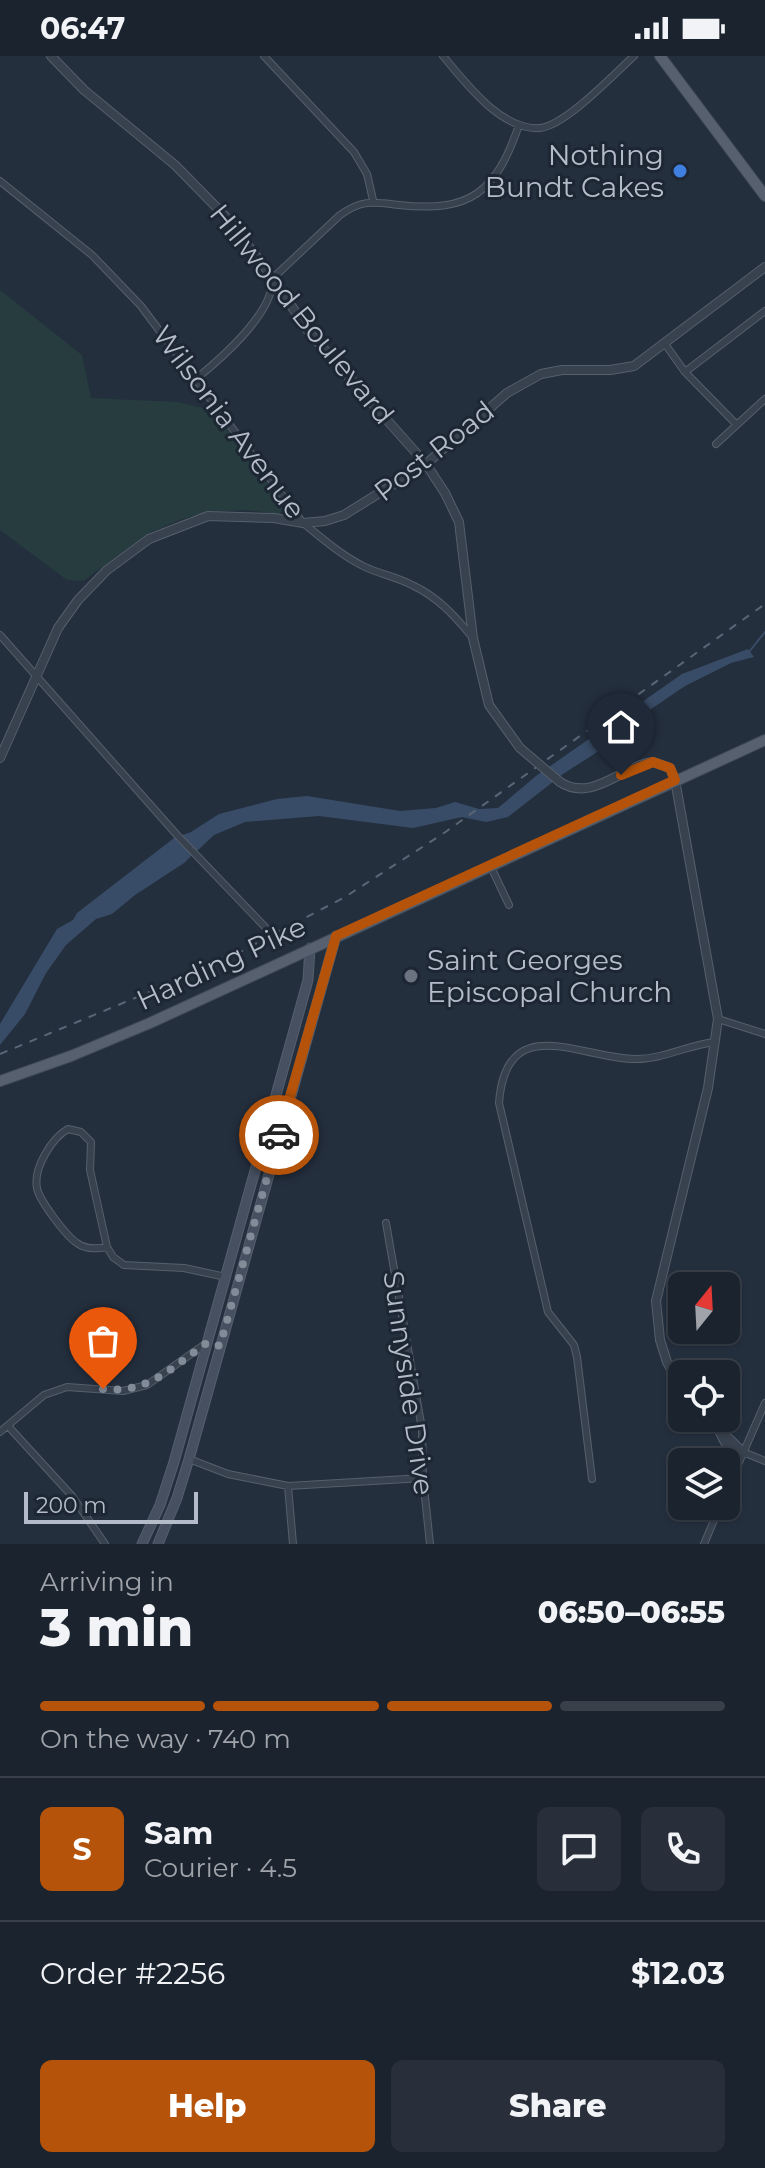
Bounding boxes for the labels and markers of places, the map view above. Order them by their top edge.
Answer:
place label: Nothing Bundt Cakes [485,138,664,204]
marker: Nothing Bundt Cakes [671,162,689,180]
pin [587,693,655,775]
place label: Saint Georges Episcopal Church [427,943,672,1009]
marker: Saint Georges Episcopal Church [402,967,420,985]
pin [69,1307,137,1389]

